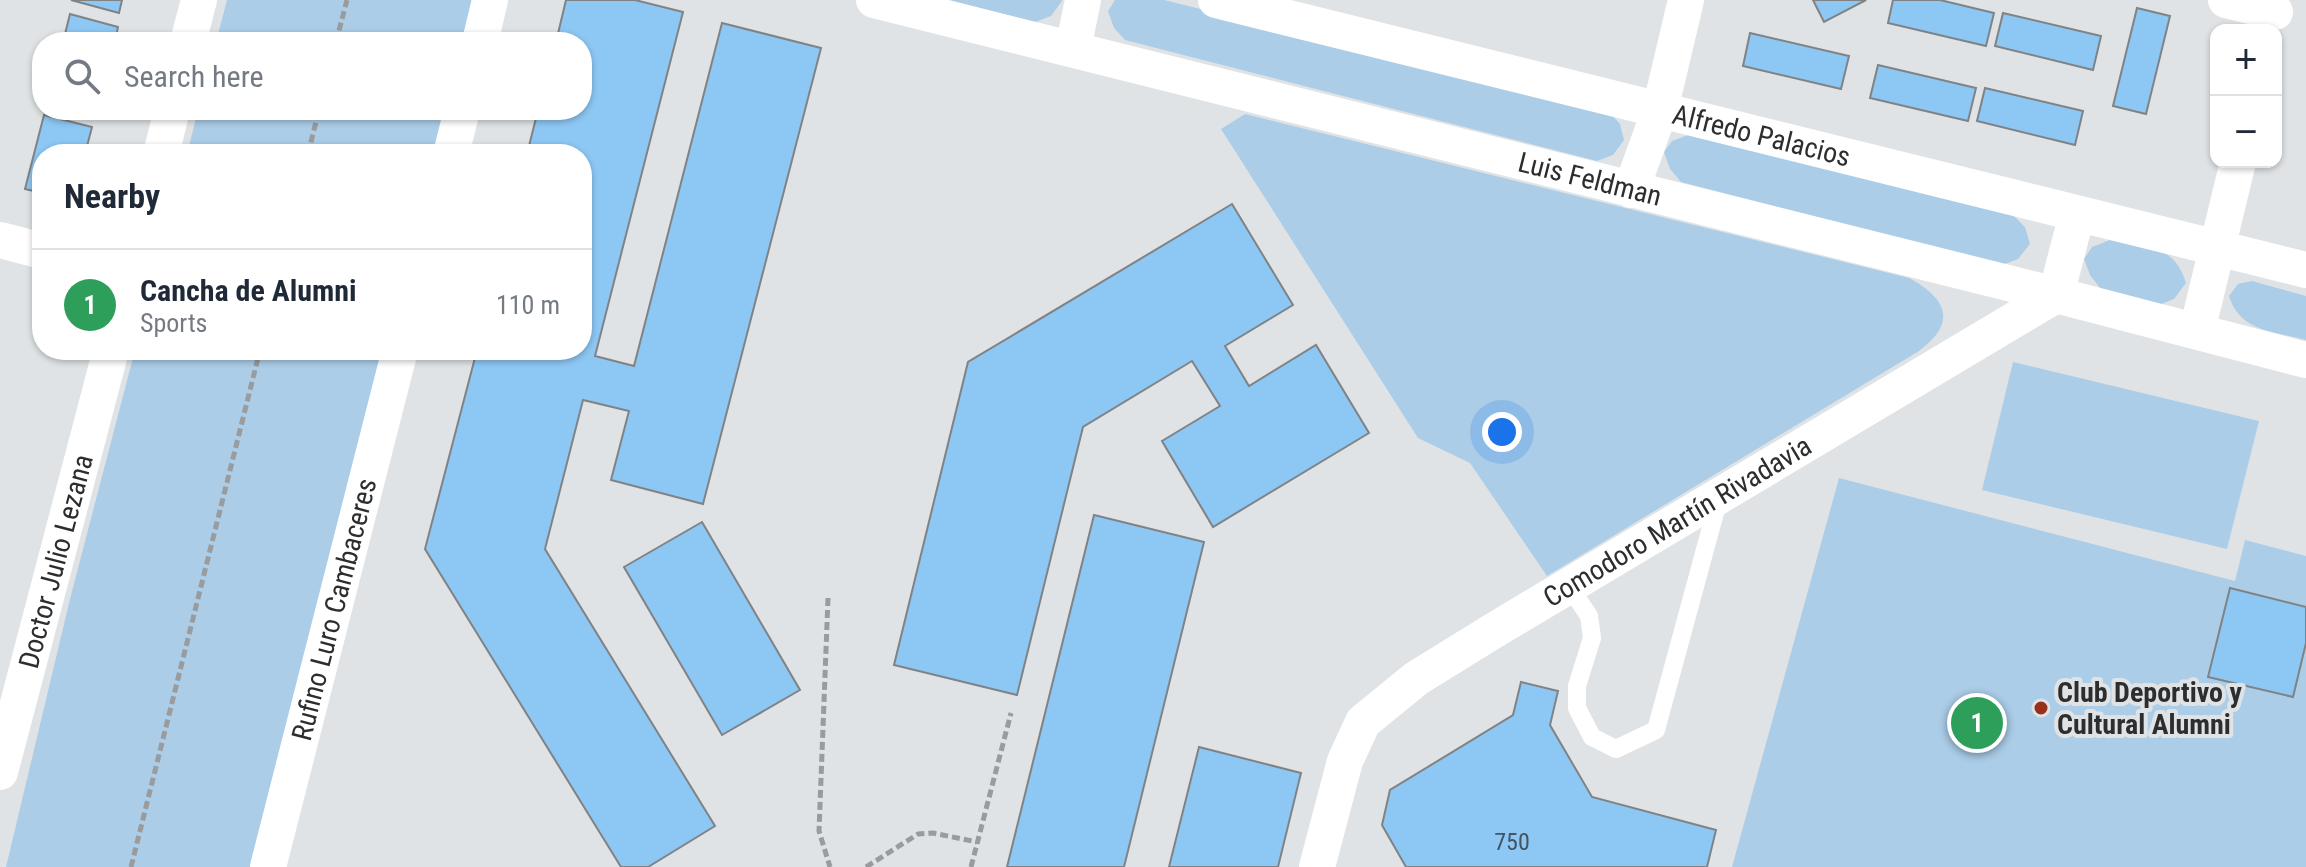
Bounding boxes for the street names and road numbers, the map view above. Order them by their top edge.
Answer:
street label: Alfredo Palacios [1669,97,1854,173]
street label: Luis Feldman [1515,145,1665,212]
street label: Comodoro Martín Rivadavia [1537,429,1817,614]
street label: Doctor Julio Lezana [12,451,99,672]
street label: Rufino Luro Cambaceres [285,475,383,744]

